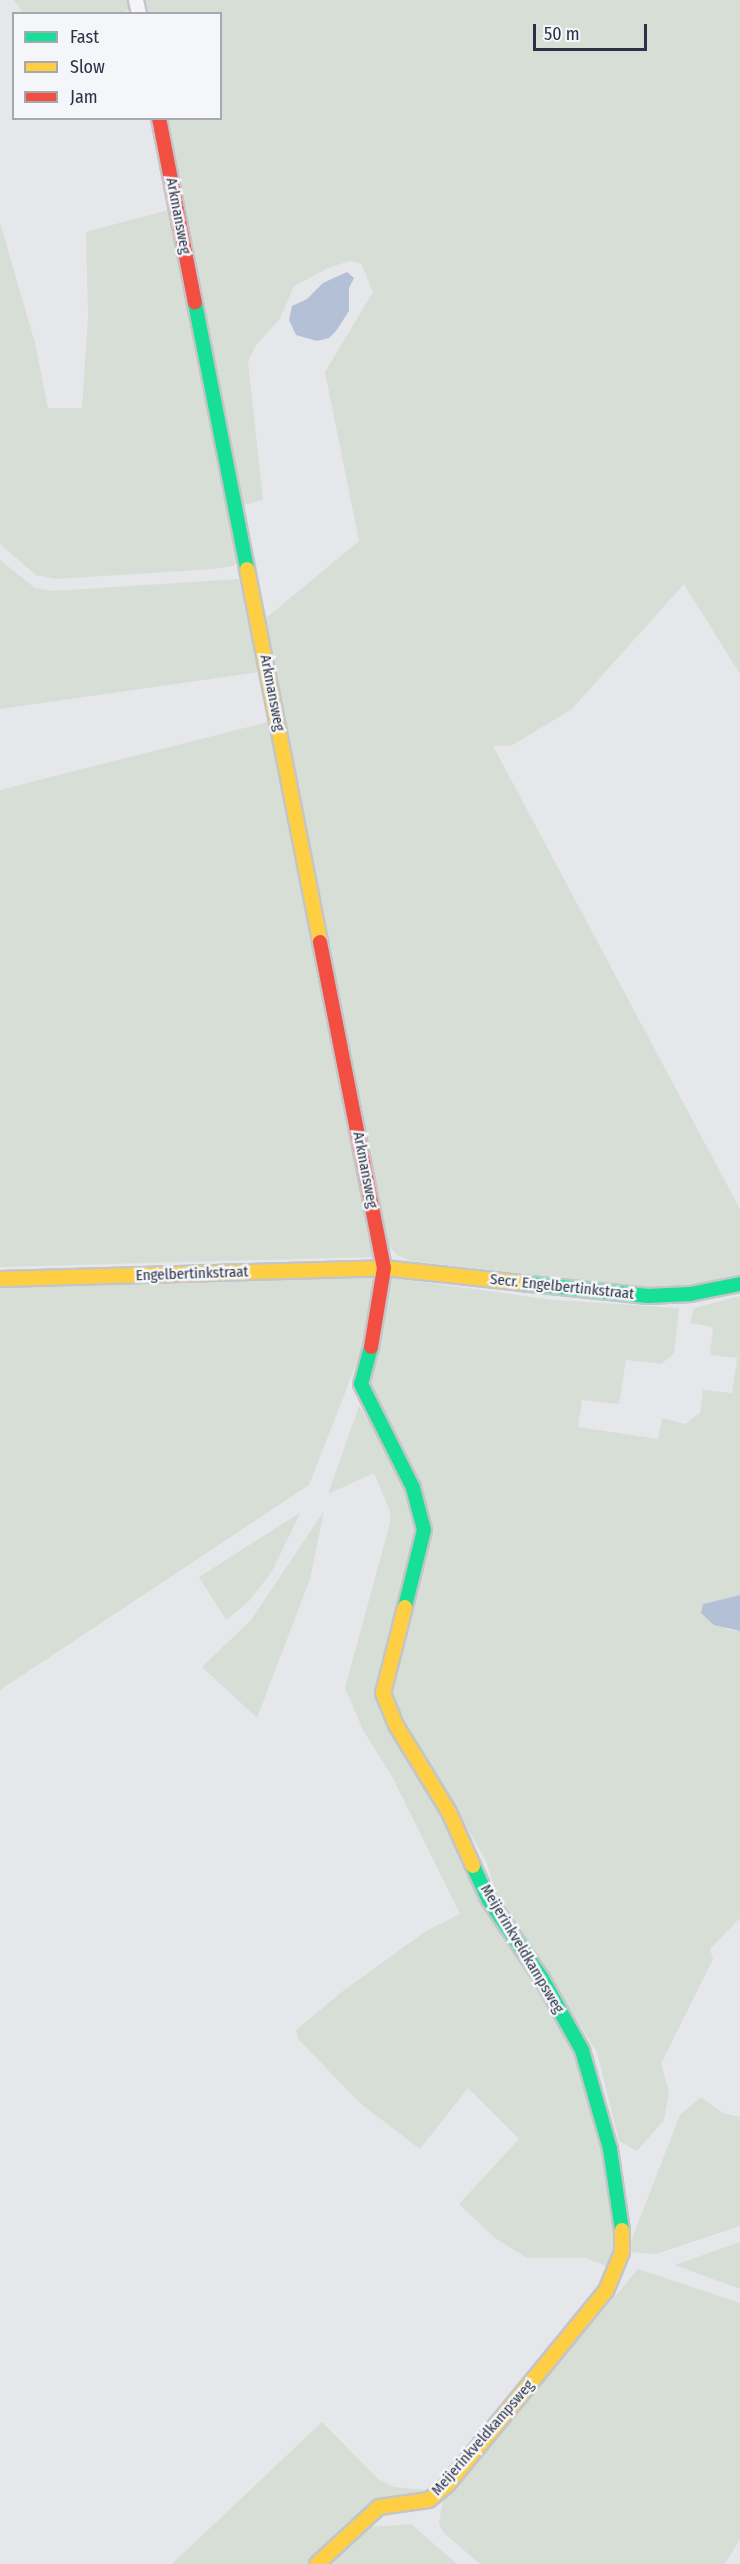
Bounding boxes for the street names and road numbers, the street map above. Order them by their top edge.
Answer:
street label: Arkmansweg [162,176,194,256]
street label: Arkmansweg [256,653,288,733]
street label: Arkmansweg [349,1130,381,1210]
street label: Engelbertinkstraat [135,1263,249,1285]
street label: Secr. Engelbertinkstraat [489,1270,635,1304]
street label: Meijerinkveldkampsweg [476,1881,568,2017]
street label: Meijerinkveldkampsweg [428,2377,538,2499]

